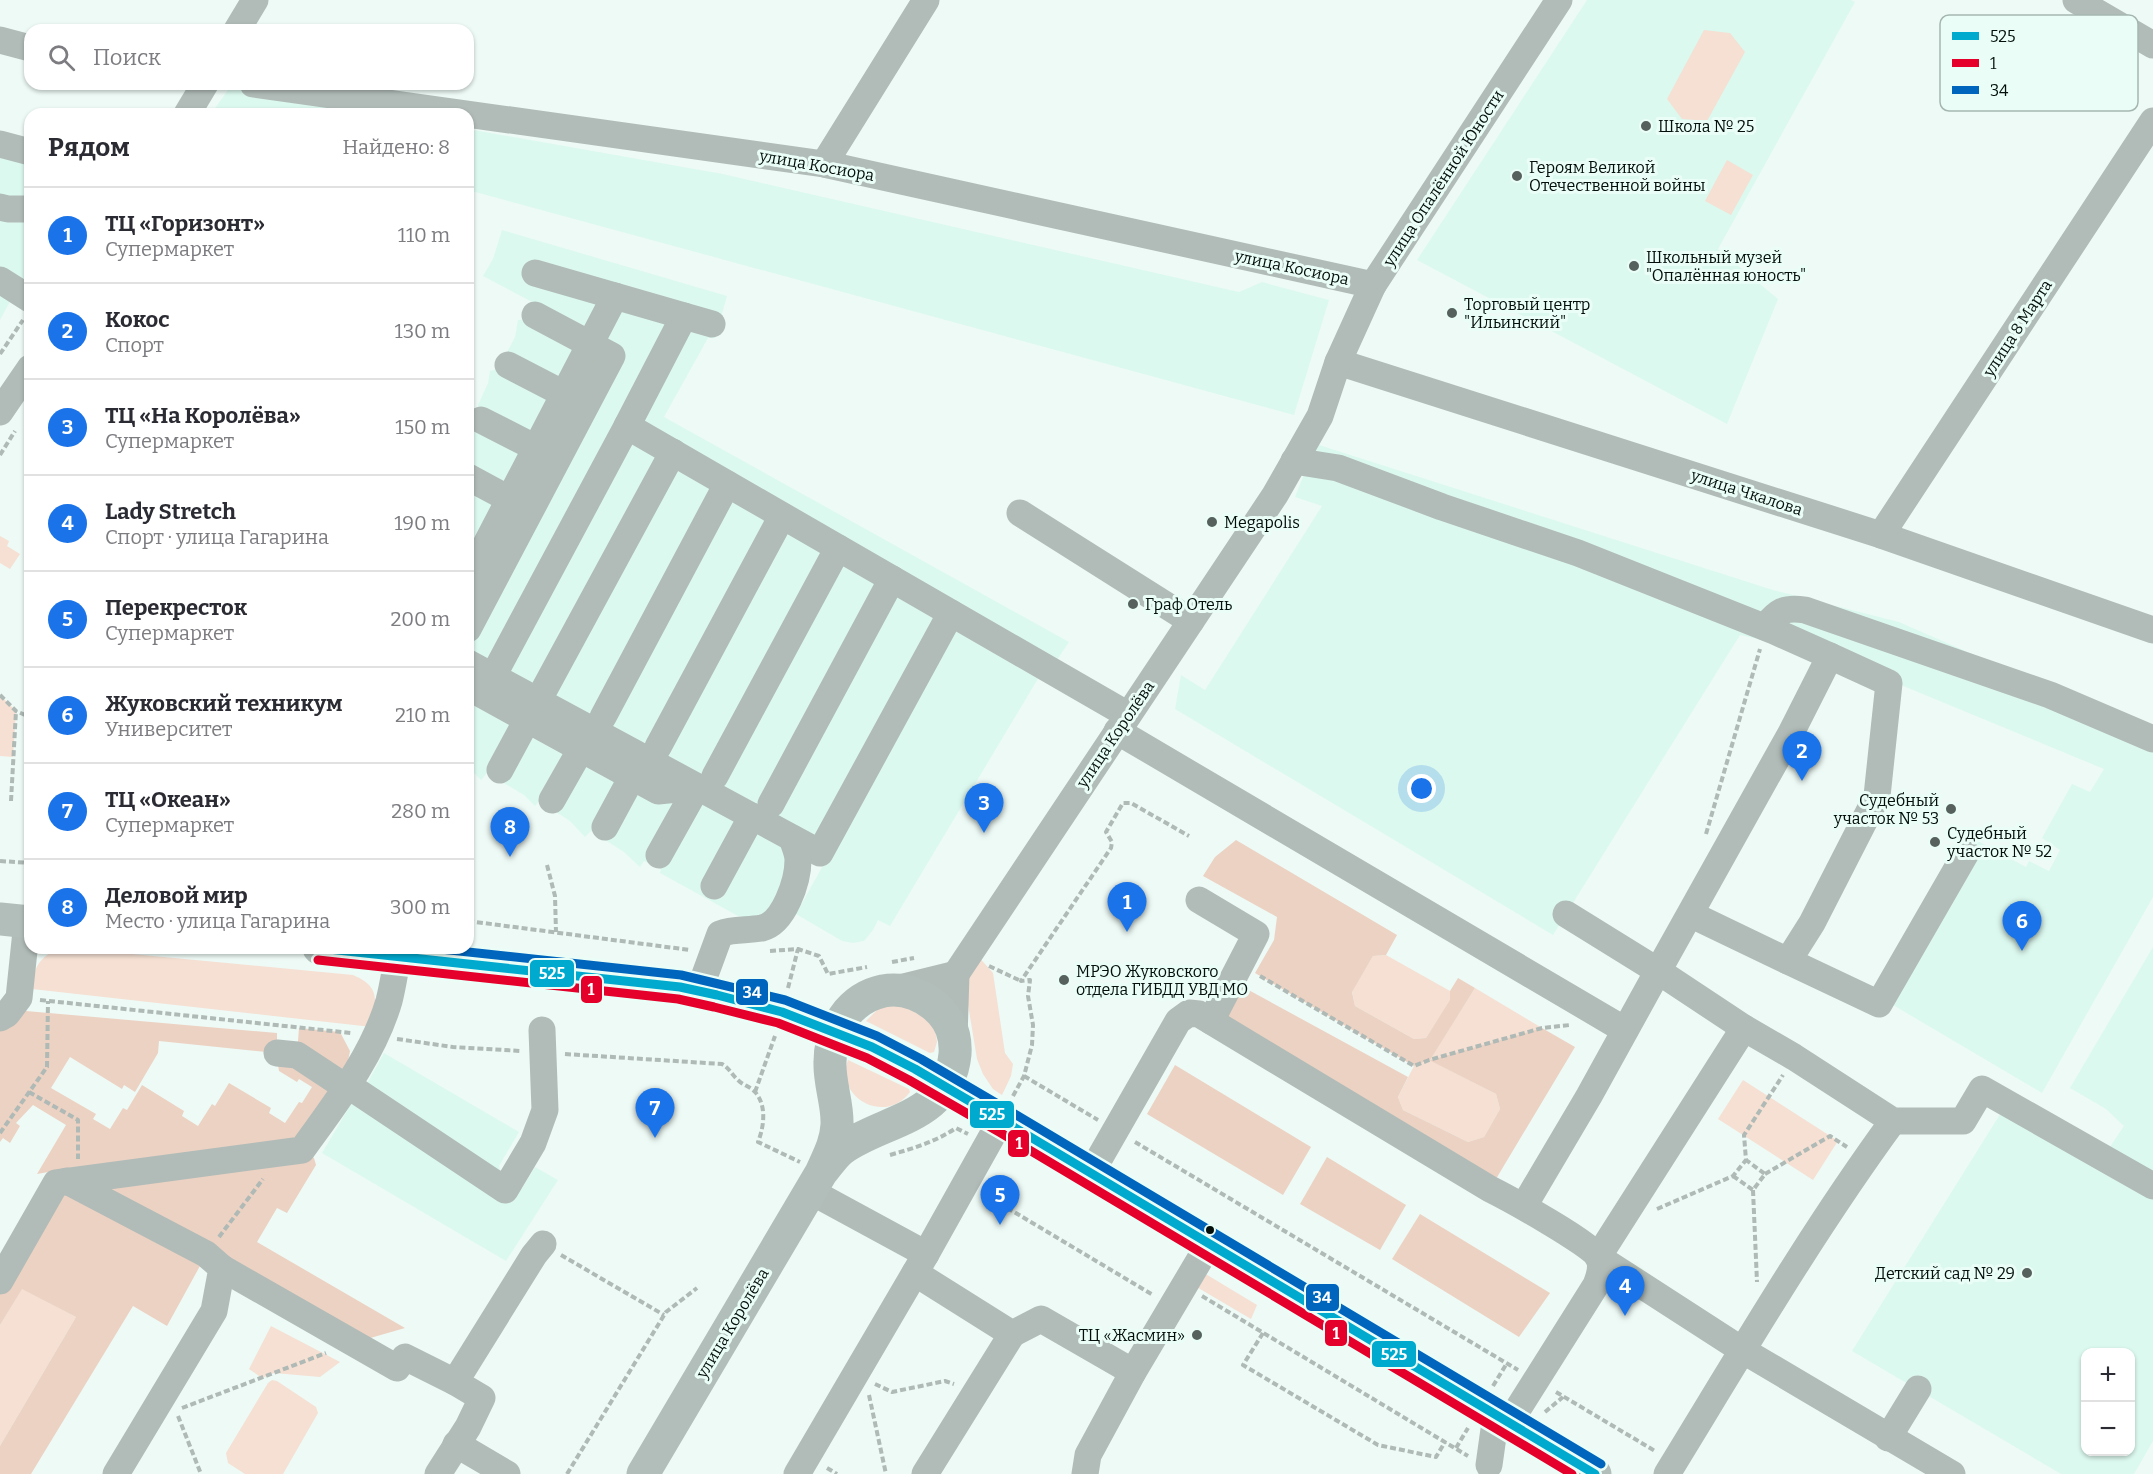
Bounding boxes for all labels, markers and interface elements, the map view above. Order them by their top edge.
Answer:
legend [1940,15,2138,111]
search box [24,24,474,90]
text: 525 [1990,27,2016,46]
icon: search [45,41,78,74]
text: Поиск [93,44,161,71]
text: 1 [1990,54,1997,73]
text: 34 [1990,81,2009,100]
street label: улица Опалённой Юности [1379,87,1508,271]
place label: Школа № 25 [1658,117,1754,136]
marker: Школа № 25 [1639,119,1653,133]
text: Рядом [48,132,130,163]
text: Найдено: 8 [343,135,450,159]
street label: улица Косиора [757,146,876,185]
place label: Героям Великой Отечественной войны [1529,158,1706,195]
marker: Героям Великой Отечественной войны [1510,169,1524,183]
text: ТЦ «Горизонт» [105,210,265,237]
text: 1 [63,223,72,247]
text: 110 m [398,223,450,247]
text: Супермаркет [105,237,234,261]
street label: улица Косиора [1232,246,1351,289]
place label: Школьный музей "Опалённая юность" [1646,248,1806,285]
marker: Школьный музей "Опалённая юность" [1627,259,1641,273]
street label: улица 8 Марта [1979,276,2056,381]
place label: Торговый центр "Ильинский" [1464,295,1590,332]
text: Кокос [105,306,170,333]
marker: Торговый центр "Ильинский" [1445,306,1459,320]
text: 2 [62,319,73,343]
text: 130 m [395,319,450,343]
text: Спорт [105,333,164,357]
text: ТЦ «На Королёва» [105,402,301,429]
text: 3 [62,415,73,439]
text: 150 m [395,415,450,439]
text: Супермаркет [105,429,234,453]
street label: улица Чкалова [1688,465,1805,519]
text: Lady Stretch [105,498,236,525]
text: 4 [61,511,74,535]
text: 190 m [394,511,450,535]
place label: Megapolis [1224,513,1300,532]
marker: Megapolis [1205,515,1219,529]
text: Спорт · улица Гагарина [105,525,329,549]
text: Перекресток [105,594,247,621]
place label: Граф Отель [1145,595,1232,614]
marker: Граф Отель [1126,597,1140,611]
text: 5 [62,607,73,631]
text: 200 m [390,607,450,631]
text: Супермаркет [105,621,234,645]
street label: улица Королёва [1072,677,1158,792]
text: Жуковский техникум [105,690,343,717]
text: 6 [62,703,73,727]
text: 210 m [395,703,450,727]
text: Университет [105,717,232,741]
pin: 2 [1782,732,1822,781]
your location [1407,774,1436,803]
pin: 3 [964,784,1004,833]
text: ТЦ «Океан» [105,786,231,813]
place label: Судебный участок № 53 [1833,791,1939,828]
text: 7 [62,799,73,823]
text: 280 m [391,799,450,823]
marker: Судебный участок № 53 [1944,802,1958,816]
pin: 8 [490,808,530,857]
text: Супермаркет [105,813,234,837]
place label: Судебный участок № 52 [1946,824,2052,861]
marker: Судебный участок № 52 [1928,835,1942,849]
text: Деловой мир [105,882,248,909]
pin: 1 [1108,882,1146,932]
text: 8 [61,895,74,919]
text: 300 m [390,895,450,919]
pin: 6 [2002,902,2042,951]
text: Место · улица Гагарина [105,909,330,933]
line badge: 525 [529,959,575,988]
place label: МРЭО Жуковского отдела ГИБДД УВД МО [1076,962,1248,999]
text: 525 [539,964,565,983]
marker: МРЭО Жуковского отдела ГИБДД УВД МО [1057,973,1071,987]
line badge: 1 [580,975,603,1004]
line badge: 34 [735,978,769,1006]
text: 1 [588,980,595,999]
text: 34 [743,983,762,1002]
pin: 7 [636,1088,674,1138]
line badge: 525 [969,1100,1015,1129]
text: 525 [979,1105,1005,1124]
line badge: 1 [1007,1129,1030,1158]
text: 1 [1016,1134,1023,1153]
pin: 5 [980,1176,1020,1225]
unlabelled marker [1204,1224,1216,1236]
place label: Детский сад № 29 [1875,1264,2015,1283]
street label: улица Королёва [692,1265,773,1383]
pin: 4 [1606,1266,1644,1316]
marker: Детский сад № 29 [2020,1266,2034,1280]
line badge: 34 [1305,1283,1340,1312]
text: 34 [1313,1288,1332,1307]
line badge: 1 [1324,1319,1348,1347]
text: 1 [1333,1324,1340,1343]
place label: ТЦ «Жасмин» [1079,1326,1185,1345]
marker: ТЦ «Жасмин» [1190,1328,1204,1342]
line badge: 525 [1371,1340,1417,1368]
text: 525 [1381,1345,1407,1364]
map controls [2081,1348,2135,1456]
button: + [2081,1348,2135,1402]
button: − [2081,1402,2135,1456]

